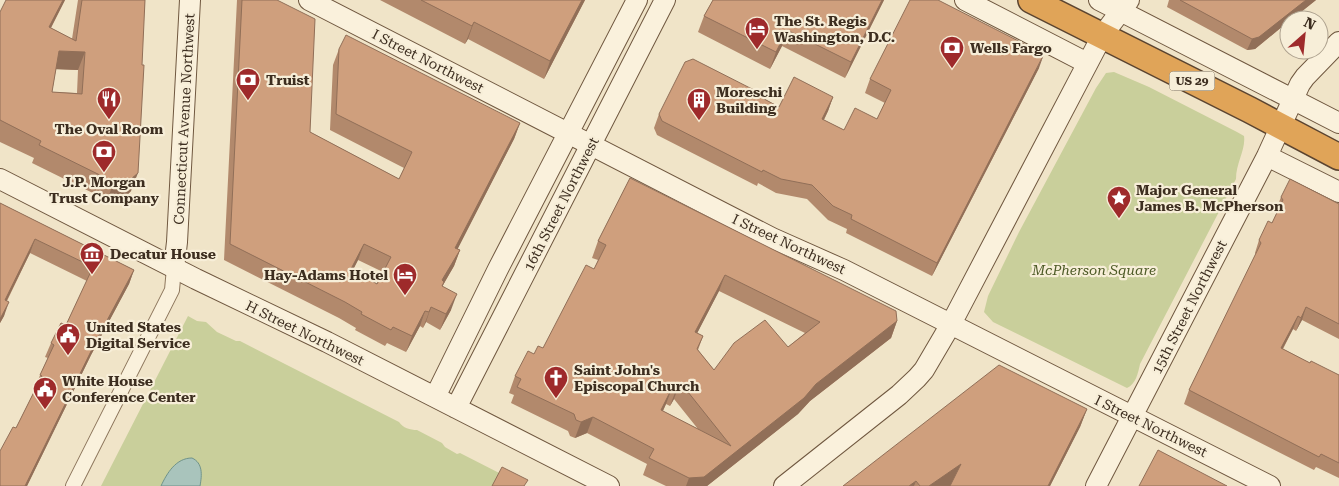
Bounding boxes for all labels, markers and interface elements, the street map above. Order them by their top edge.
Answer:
north arrow [1279,10,1329,60]
street label: Connecticut Avenue Northwest [170,13,198,225]
place label: The St. Regis Washington, D.C. [774,13,895,45]
text: N [1301,14,1319,33]
hotel icon: The St. Regis Washington, D.C. [744,16,770,50]
street label: I Street Northwest [370,26,486,96]
bank icon: Wells Fargo [939,35,965,69]
place label: Wells Fargo [970,40,1052,56]
bank icon: Truist [235,67,261,101]
place label: Truist [266,72,310,88]
road number: US 29 [1170,72,1214,90]
place label: Moreschi Building [716,84,783,116]
restaurant icon: The Oval Room [96,86,122,120]
building icon: Moreschi Building [686,87,712,121]
place label: The Oval Room [55,121,164,137]
street label: 16th Street Northwest [520,135,602,273]
bank icon: J.P. Morgan Trust Company [91,139,117,173]
place label: J.P. Morgan Trust Company [49,174,160,206]
place label: Major General James B. McPherson [1136,182,1284,214]
place icon: Major General James B. McPherson [1106,185,1132,219]
street label: I Street Northwest [730,211,848,277]
street label: 15th Street Northwest [1148,238,1230,376]
museum icon: Decatur House [79,241,105,275]
place label: Decatur House [110,246,216,262]
hotel icon: Hay-Adams Hotel [392,262,418,296]
park label: McPherson Square [1031,262,1156,278]
place label: Hay-Adams Hotel [264,267,388,283]
street label: H Street Northwest [243,297,367,369]
place label: United States Digital Service [86,319,190,351]
public building icon: United States Digital Service [55,322,81,356]
place label: Saint John's Episcopal Church [574,362,700,394]
church icon: Saint John's Episcopal Church [543,365,569,399]
place label: White House Conference Center [62,373,196,405]
public building icon: White House Conference Center [32,376,58,410]
street label: I Street Northwest [1092,392,1210,460]

